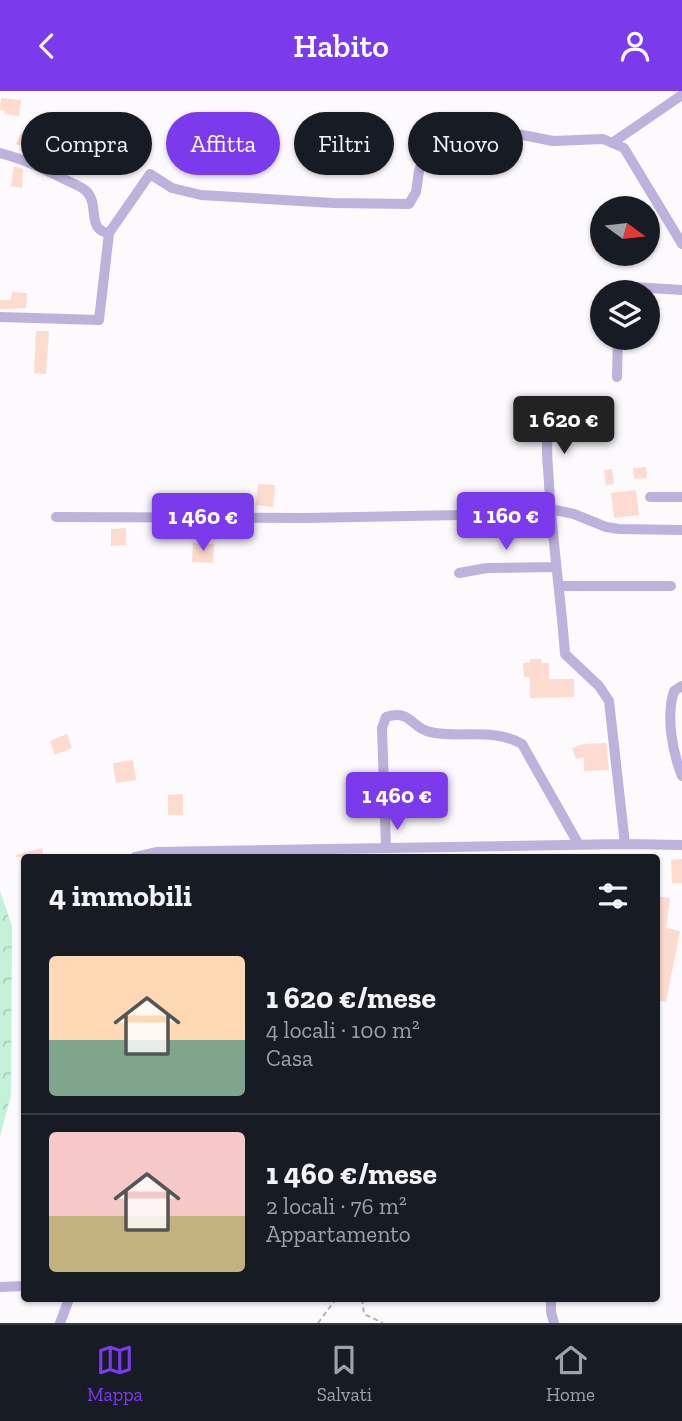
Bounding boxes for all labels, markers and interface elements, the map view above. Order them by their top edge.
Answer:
icon: back [28,27,66,65]
text: Habito [293,27,389,65]
icon: person [616,27,654,65]
chip: Compra [21,112,152,175]
chip: Affitta [166,112,280,175]
chip: Filtri [294,112,394,175]
chip: Nuovo [408,112,523,175]
north arrow [590,196,660,266]
map controls [590,196,660,350]
button: layers [590,280,660,350]
pin: 1 620 € [499,397,629,456]
text: 1 620 € [529,405,599,433]
pin: 1 460 € [138,493,268,553]
pin: 1 160 € [441,493,571,552]
text: 1 160 € [473,501,539,529]
text: 1 460 € [168,502,238,530]
pin: 1 460 € [332,773,462,832]
text: 1 460 € [362,781,432,809]
icon: filters [594,877,632,915]
text: 4 immobili [49,878,192,914]
text: 1 620 €/mese [266,980,436,1016]
icon: home [105,984,189,1068]
text: 4 locali · 100 m² [266,1016,420,1044]
text: Casa [266,1044,313,1072]
text: 1 460 €/mese [266,1156,437,1192]
icon: home [105,1160,189,1244]
text: 2 locali · 76 m² [266,1192,407,1220]
text: Appartamento [266,1220,411,1248]
tab: Mappa [87,1341,143,1406]
tab: Salvati [317,1341,372,1406]
tab: Home [546,1341,595,1406]

